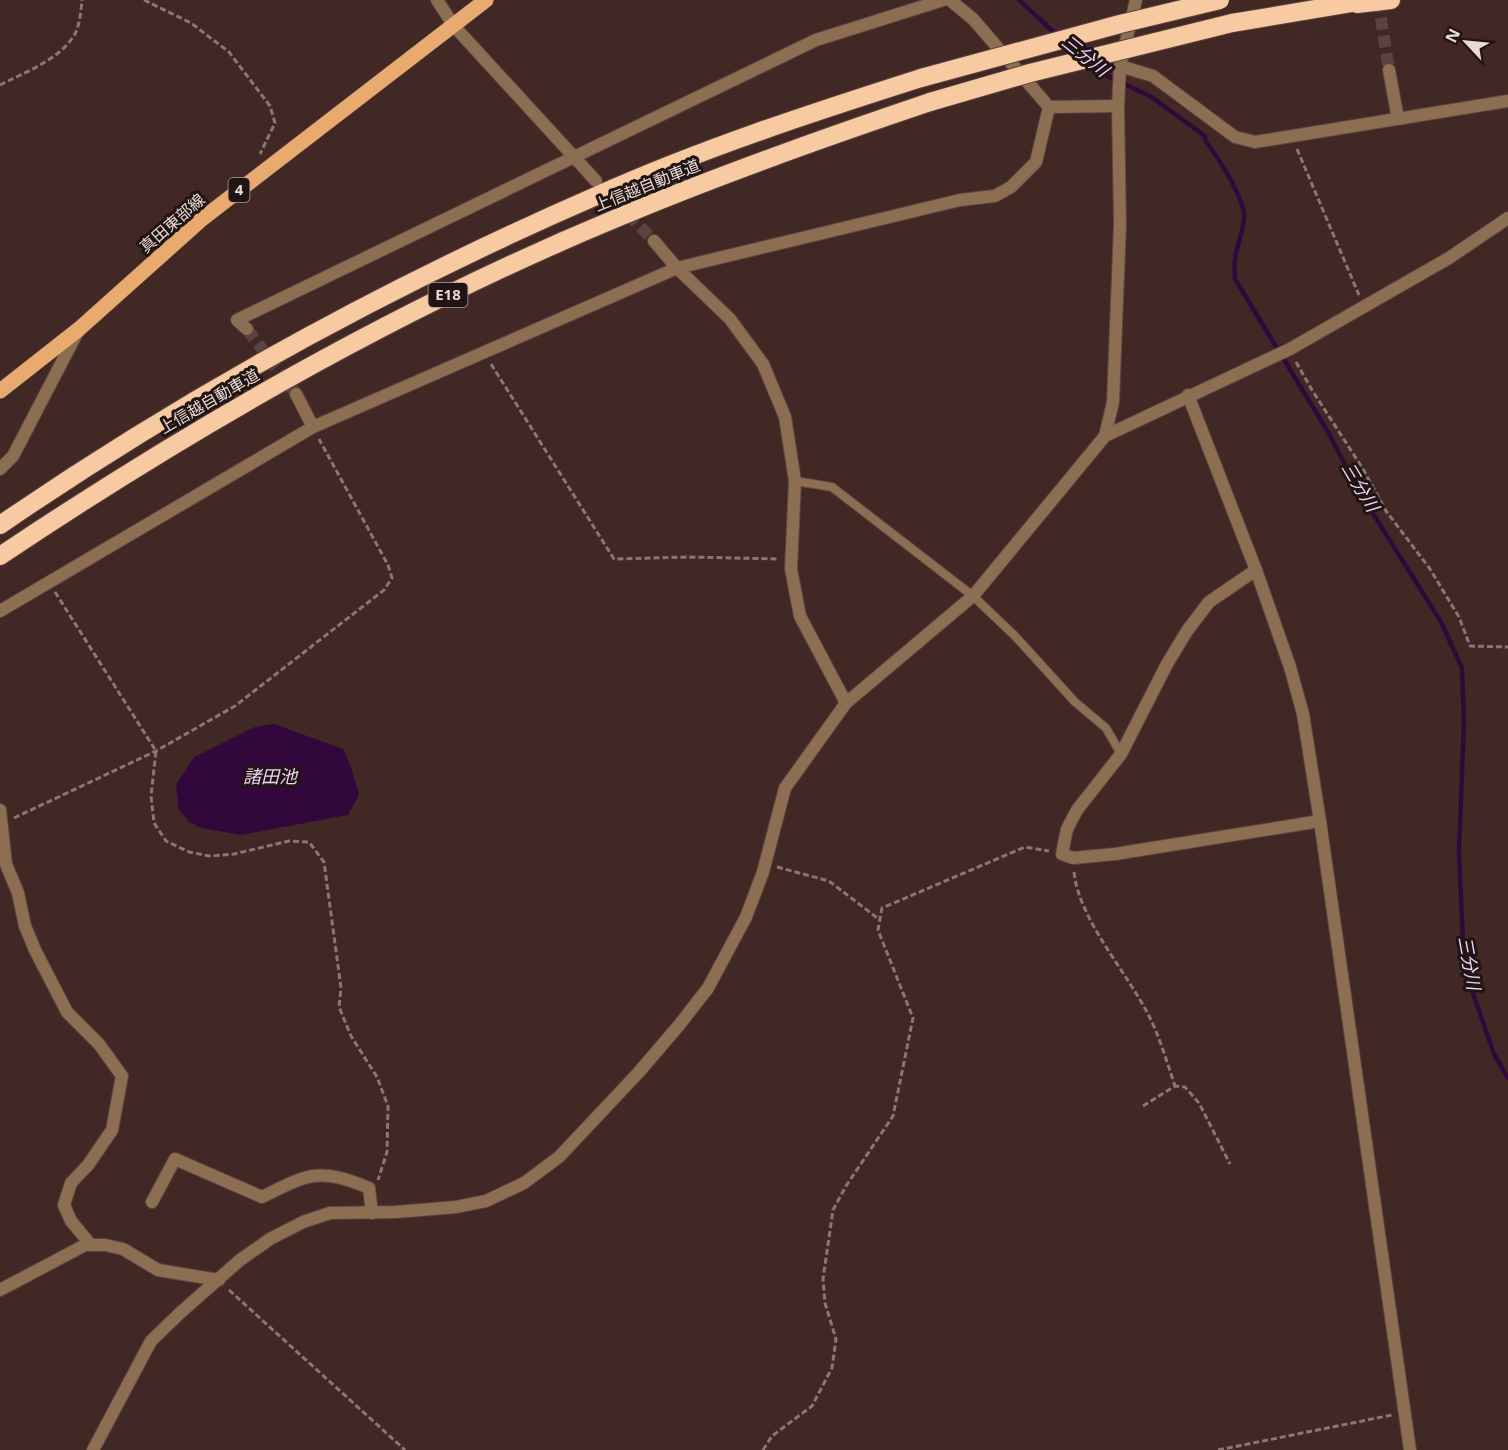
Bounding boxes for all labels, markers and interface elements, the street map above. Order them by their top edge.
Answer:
north arrow [1436,12,1496,72]
text: N [1440,25,1465,46]
water label: 三分川 [1057,29,1116,83]
street label: 上信越自動車道 [591,154,703,216]
road number: 4 [228,178,250,202]
street label: 真田東部線 [135,188,209,258]
road number: E18 [428,283,468,307]
street label: 上信越自動車道 [155,363,263,439]
water label: 三分川 [1337,457,1386,518]
water label: 諸田池 [243,764,299,788]
water label: 三分川 [1453,934,1487,993]

